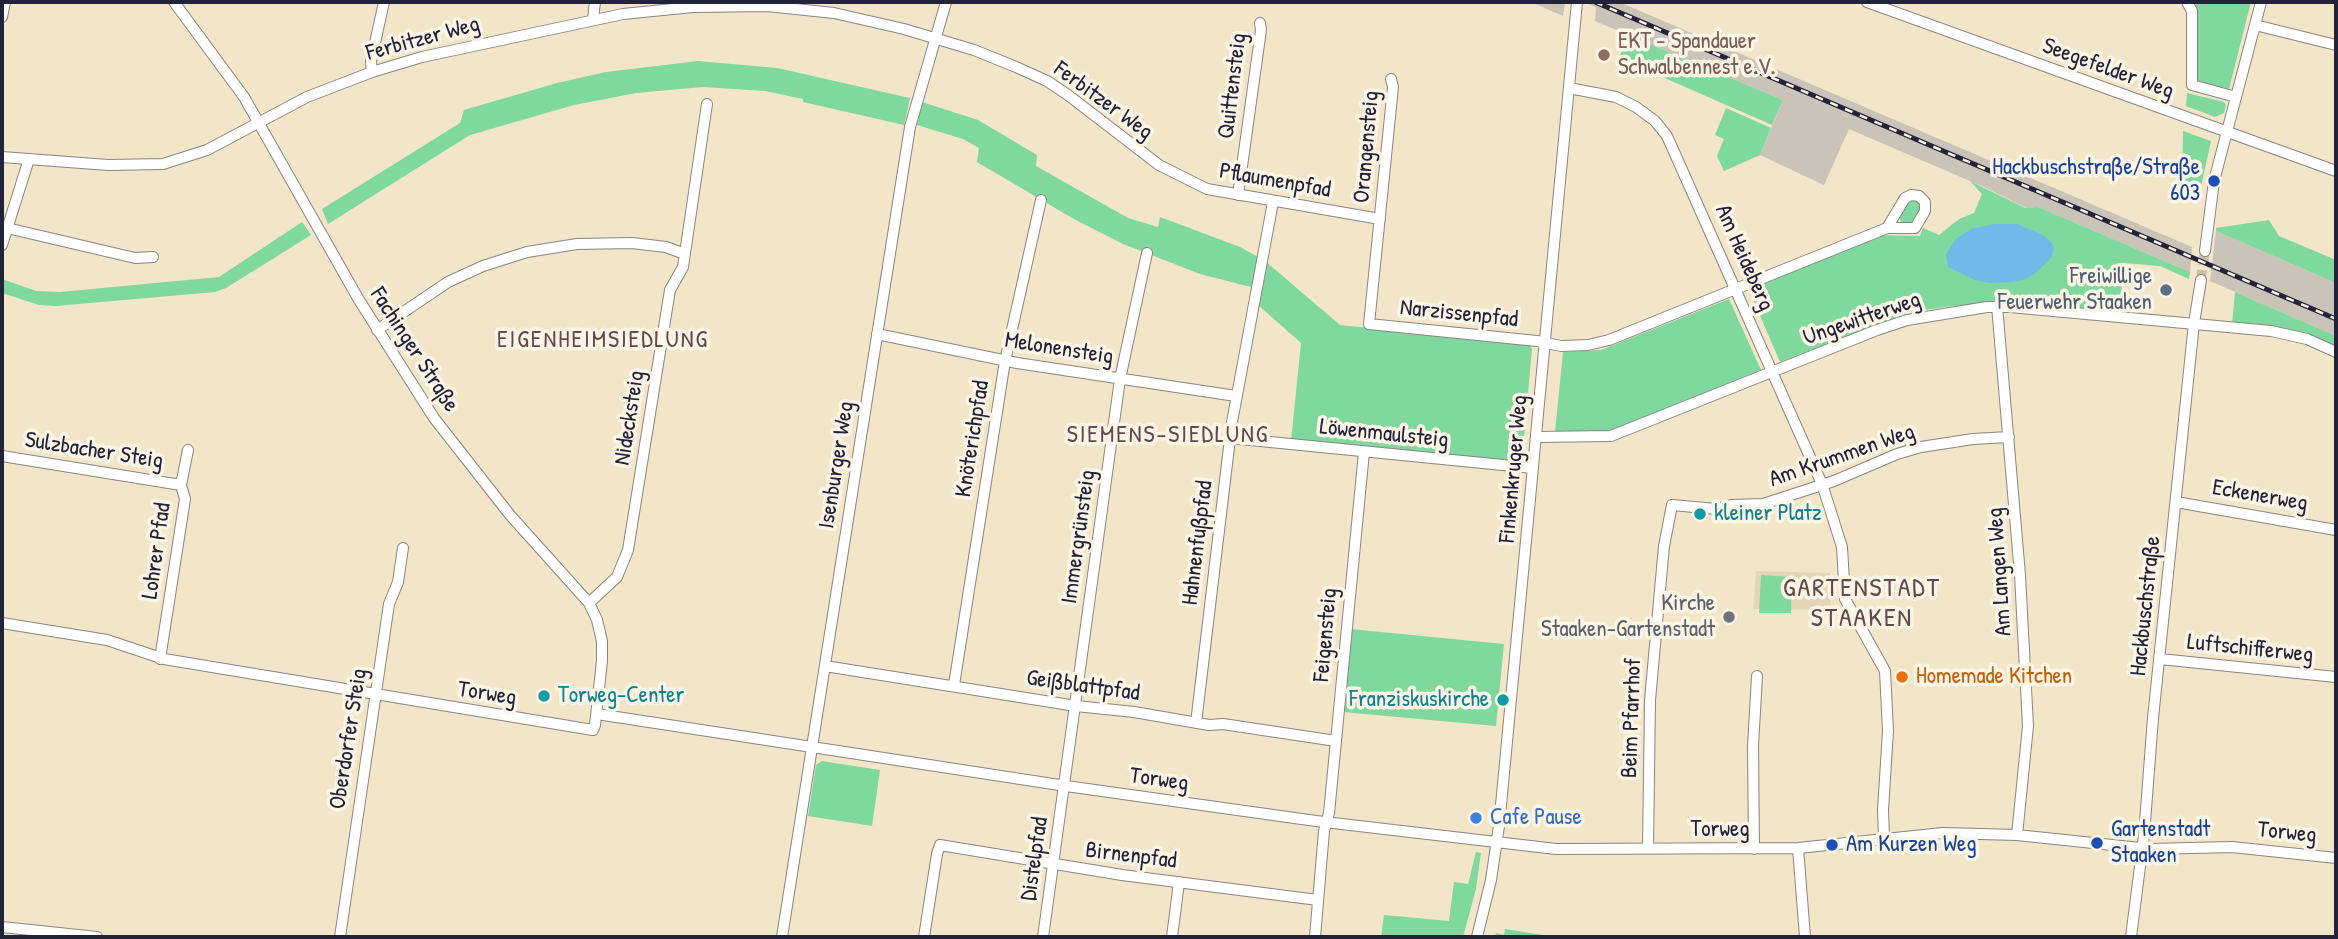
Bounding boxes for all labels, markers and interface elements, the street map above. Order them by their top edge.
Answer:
street label: Ferbitzer Weg [363,11,483,67]
place label: EKT - Spandauer Schwalbennest e.V. [1618,28,1775,82]
street label: Quittensteig [1213,32,1253,140]
street label: Seegefelder Weg [2039,32,2177,106]
marker: EKT - Spandauer Schwalbennest e.V. [1596,47,1612,63]
street label: Ferbitzer Weg [1048,56,1158,146]
street label: Orangensteig [1348,90,1386,204]
place label: Hackbuschstraße/Straße 603 [1992,154,2200,208]
street label: Pflaumenpfad [1217,158,1333,204]
marker: Hackbuschstraße/Straße 603 [2206,173,2222,189]
street label: Am Heideberg [1708,201,1780,315]
place label: Freiwillige Feuerwehr Staaken [1998,263,2152,317]
marker: Freiwillige Feuerwehr Staaken [2158,282,2174,298]
street label: Fachinger Straße [363,283,465,417]
street label: Ungewitterweg [1800,286,1924,352]
street label: Narzissenpfad [1399,294,1519,334]
district label: EIGENHEIMSIEDLUNG [499,327,707,355]
street label: Melonensteig [1003,327,1115,371]
street label: Nidecksteig [609,369,651,467]
street label: Knöterichpfad [950,379,996,499]
street label: Finkenkruger Weg [1494,394,1534,544]
street label: Isenburger Weg [813,399,861,531]
street label: Löwenmaulsteig [1318,414,1450,454]
street label: Am Krummen Weg [1766,418,1918,494]
district label: SIEMENS-SIEDLUNG [1069,422,1267,450]
street label: Sulzbacher Steig [23,426,165,476]
street label: Immergrünsteig [1056,468,1102,606]
street label: Eckenerweg [2210,474,2310,518]
street label: Hahnenfußpfad [1177,479,1219,607]
place label: kleiner Platz [1714,500,1822,528]
street label: Lohrer Pfad [137,501,177,601]
marker: kleiner Platz [1692,506,1708,522]
street label: Am Langen Weg [1982,507,2018,637]
street label: Hackbuschstraße [2125,535,2167,677]
district label: GARTENSTADT STAAKEN [1784,573,1940,634]
street label: Feigensteig [1308,587,1344,683]
place label: Kirche Staaken-Gartenstadt [1541,590,1715,644]
marker: Kirche Staaken-Gartenstadt [1721,609,1737,625]
street label: Luftschifferweg [2186,629,2314,669]
street label: Beim Pfarrhof [1616,657,1648,779]
place label: Homemade Kitchen [1916,663,2072,691]
street label: Geißblattpfad [1025,664,1141,708]
street label: Oberdorfer Steig [324,667,374,811]
marker: Homemade Kitchen [1894,669,1910,685]
street label: Torweg [456,676,518,712]
place label: Torweg-Center [558,682,684,710]
place label: Franziskuskirche [1349,686,1489,714]
marker: Torweg-Center [536,688,552,704]
marker: Franziskuskirche [1495,692,1511,708]
street label: Torweg [1128,762,1190,798]
place label: Cafe Pause [1490,804,1582,832]
marker: Cafe Pause [1468,810,1484,826]
street label: Distelpfad [1015,815,1055,903]
street label: Torweg [1691,816,1749,844]
place label: Gartenstadt Staaken [2111,816,2210,870]
street label: Torweg [2256,816,2318,850]
place label: Am Kurzen Weg [1846,831,1976,859]
marker: Gartenstadt Staaken [2089,835,2105,851]
street label: Birnenpfad [1084,837,1178,875]
marker: Am Kurzen Weg [1824,837,1840,853]

